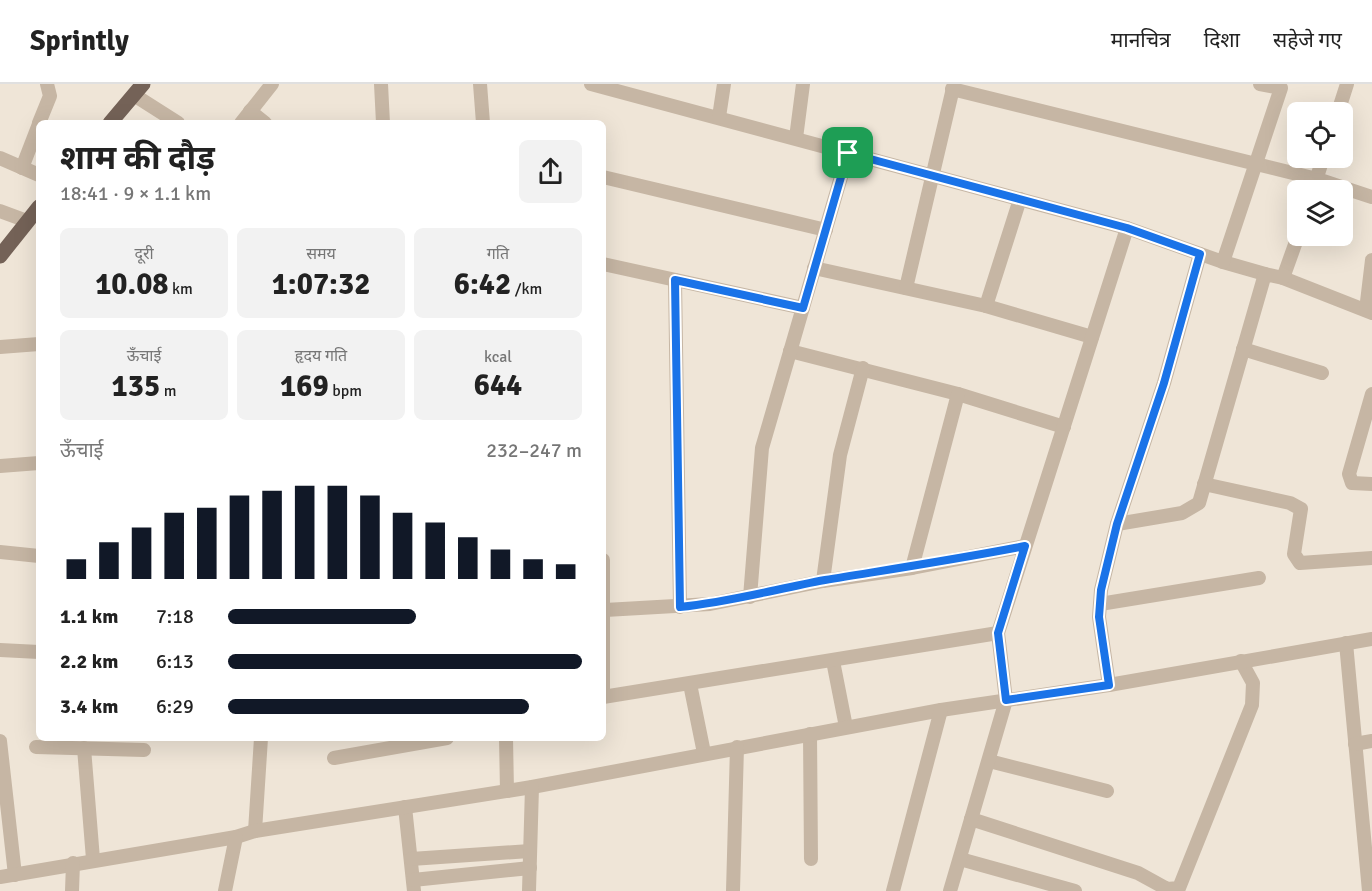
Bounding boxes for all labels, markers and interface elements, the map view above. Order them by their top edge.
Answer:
text: Sprintly [30,24,129,58]
text: मानचित्र [1111,27,1171,53]
text: दिशा [1204,27,1240,53]
text: सहेजे गए [1273,27,1342,53]
map controls [1287,102,1353,246]
button: locate [1287,102,1353,168]
pin [822,127,873,178]
icon: arrive [831,136,864,169]
text: शाम की दौड़ [60,138,215,179]
button: share [519,140,582,203]
button: layers [1287,180,1353,246]
text: 18:41 · 9 × 1.1 km [60,181,211,206]
text: दूरी [134,244,154,264]
text: समय [306,244,336,264]
text: गति [487,244,509,264]
text: 10.08 [95,266,169,303]
text: 1:07:32 [272,266,370,303]
text: 6:42 [454,266,511,303]
text: km [169,279,193,299]
text: /km [511,279,542,299]
text: ऊँचाई [127,346,161,366]
text: हृदय गति [295,346,347,366]
text: kcal [484,347,512,367]
text: 644 [474,367,522,404]
text: 135 [112,368,160,405]
text: 169 [280,368,329,405]
text: m [160,381,176,401]
text: bpm [329,381,362,401]
text: ऊँचाई [60,438,103,463]
text: 232–247 m [486,438,582,463]
text: 1.1 km [60,604,118,629]
text: 7:18 [156,604,194,629]
text: 2.2 km [60,649,118,674]
text: 6:13 [156,649,194,674]
text: 3.4 km [60,694,118,719]
text: 6:29 [156,694,194,719]

